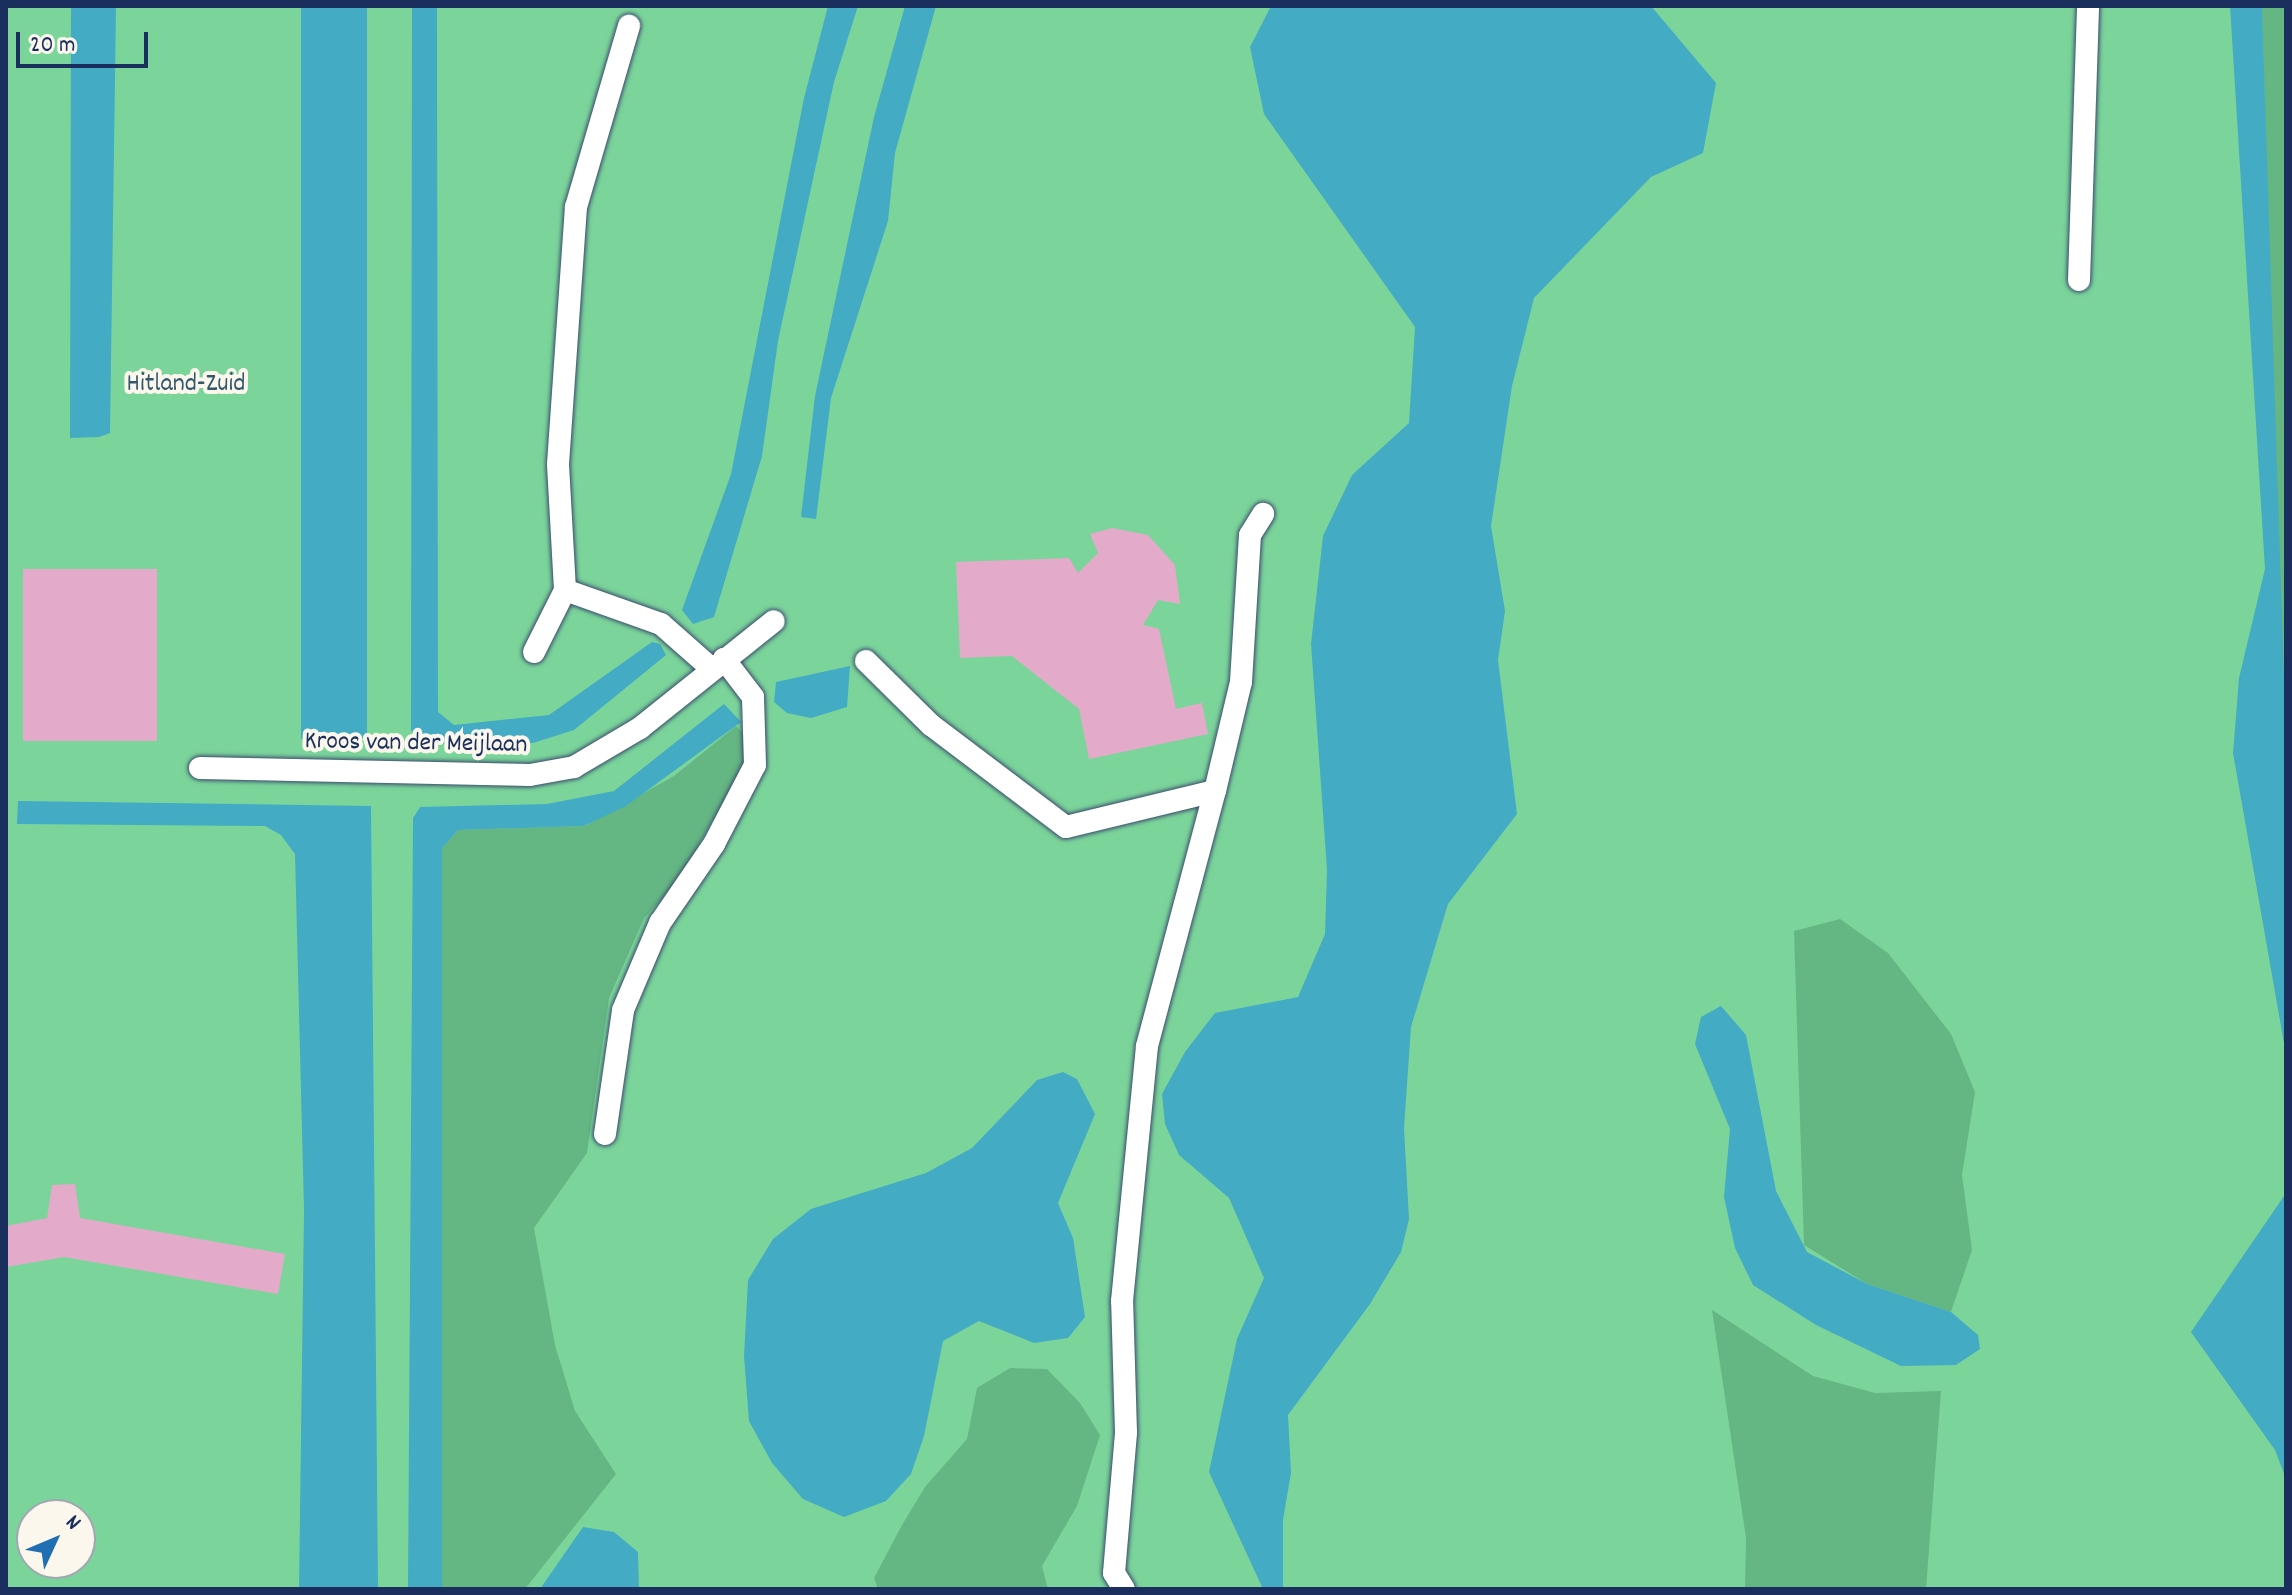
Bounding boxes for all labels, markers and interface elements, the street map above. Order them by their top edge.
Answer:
scale bar [20,16,152,66]
text: 20 m [30,29,76,63]
park label: Hitland-Zuid [127,369,245,401]
street label: Kroos van der Meijlaan [304,726,528,762]
north arrow [16,1499,96,1579]
text: N [57,1509,87,1538]

